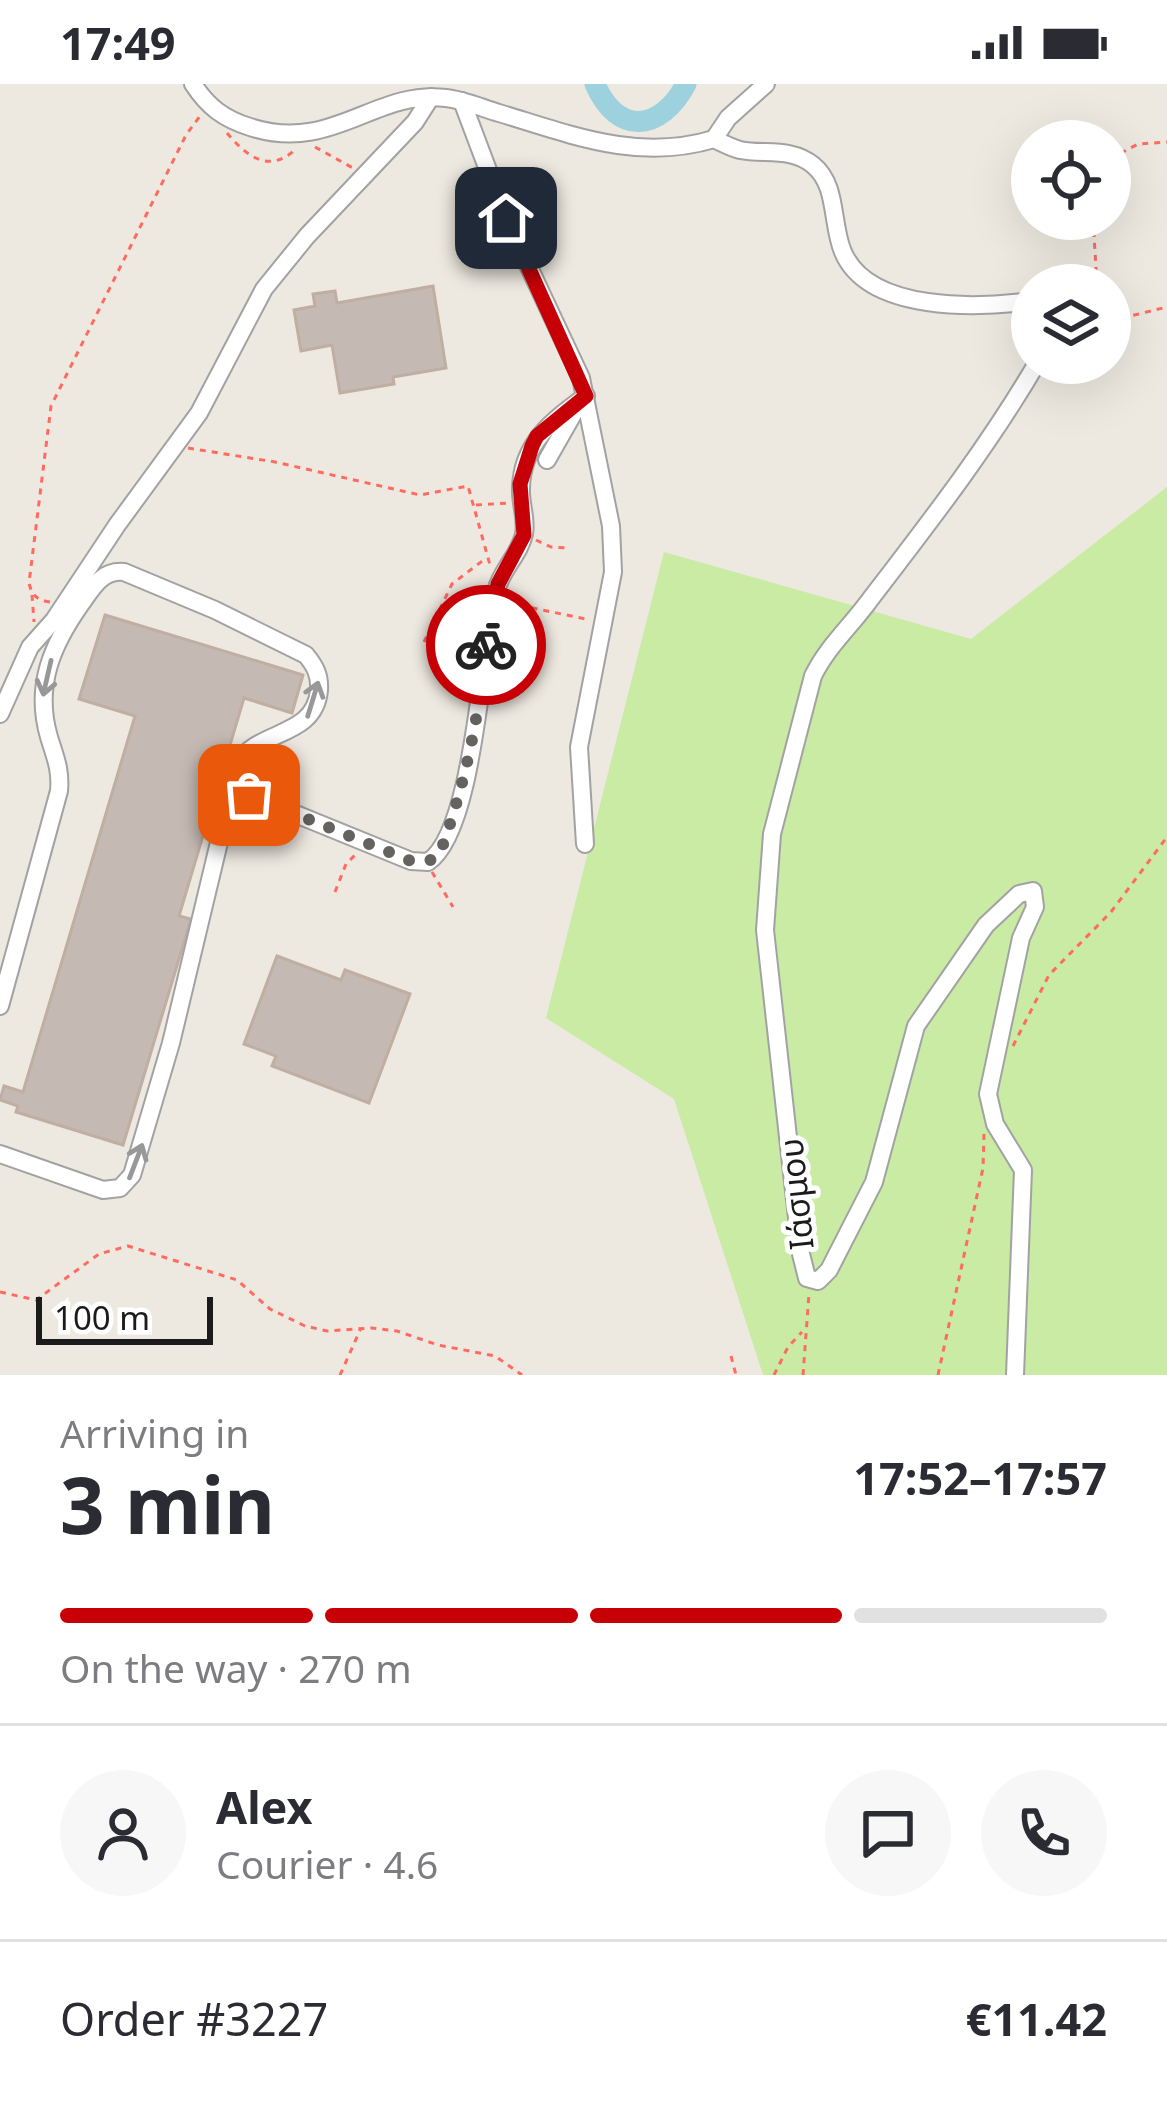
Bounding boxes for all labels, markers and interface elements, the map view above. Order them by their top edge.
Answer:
text: 17:49 [60,12,176,73]
map controls [1011,120,1131,384]
button: locate [1011,120,1131,240]
pin [455,167,557,269]
icon: home [473,185,539,251]
button: layers [1011,264,1131,384]
courier [426,585,546,705]
icon: bike [453,612,519,678]
one-way arrow [34,658,57,696]
one-way arrow [303,680,325,718]
pin [198,744,300,846]
icon: bag [216,762,282,828]
street label: Ιάσμου [767,1136,824,1252]
one-way arrow [127,1143,148,1180]
scale bar [36,1291,213,1344]
text: 100 m [54,1295,150,1340]
text: Arriving in [60,1406,249,1459]
text: 17:52–17:57 [853,1447,1107,1508]
text: 3 min [60,1451,275,1557]
text: On the way · 270 m [60,1641,412,1694]
button: person [60,1770,186,1896]
button: chat [825,1770,951,1896]
button: phone [981,1770,1107,1896]
text: Alex [216,1776,313,1837]
text: Courier · 4.6 [216,1837,438,1890]
text: Order #3227 [60,1988,328,2049]
text: €11.42 [966,1988,1107,2049]

